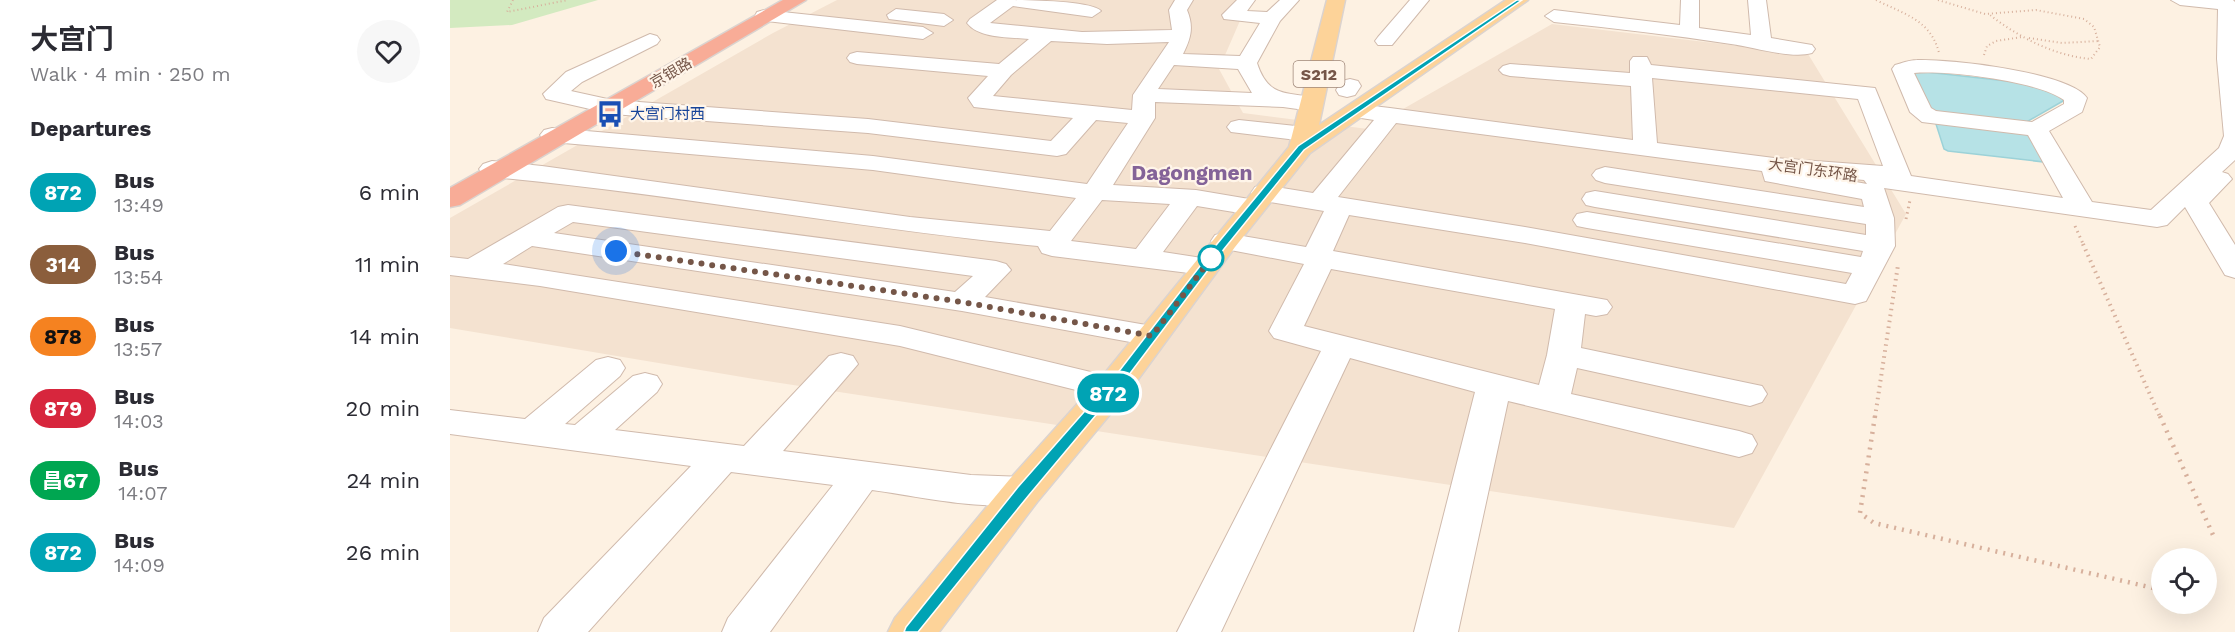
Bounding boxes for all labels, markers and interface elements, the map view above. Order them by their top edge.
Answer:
button: heart [357,20,420,83]
text: 大宫门 [30,23,114,56]
street label: 京银路 [647,54,695,92]
road number: S212 [1294,61,1344,87]
text: Walk · 4 min · 250 m [30,62,231,86]
bus stop icon: 大宫门村西 [595,99,625,129]
place label: 大宫门村西 [630,105,705,123]
text: Departures [30,116,151,141]
street label: 大宫门东环路 [1767,155,1859,185]
district label: Dagongmen [1131,160,1253,185]
text: Bus [114,168,154,193]
text: 872 [44,180,82,205]
text: 6 min [359,180,420,205]
text: 13:49 [114,193,164,217]
your location [601,236,631,266]
text: Bus [114,240,154,265]
unlabelled marker [1198,245,1224,271]
text: 314 [45,252,81,277]
text: 11 min [355,252,420,277]
text: 13:54 [114,265,163,289]
text: Bus [114,312,154,337]
text: 878 [44,324,82,349]
text: 14 min [350,324,420,349]
text: 13:57 [114,337,162,361]
line badge: 872 [1074,374,1142,412]
text: 872 [1089,381,1127,406]
text: Bus [114,384,154,409]
text: 879 [44,396,82,421]
text: 20 min [346,396,420,421]
text: 14:03 [114,409,164,433]
text: Bus [118,456,159,481]
text: 昌67 [42,468,88,493]
text: 24 min [346,468,420,493]
text: 14:07 [118,481,167,505]
text: Bus [114,528,154,553]
text: 872 [44,540,82,565]
text: 26 min [346,540,420,565]
map controls [2151,548,2217,614]
button: locate [2151,548,2217,614]
text: 14:09 [114,553,165,577]

